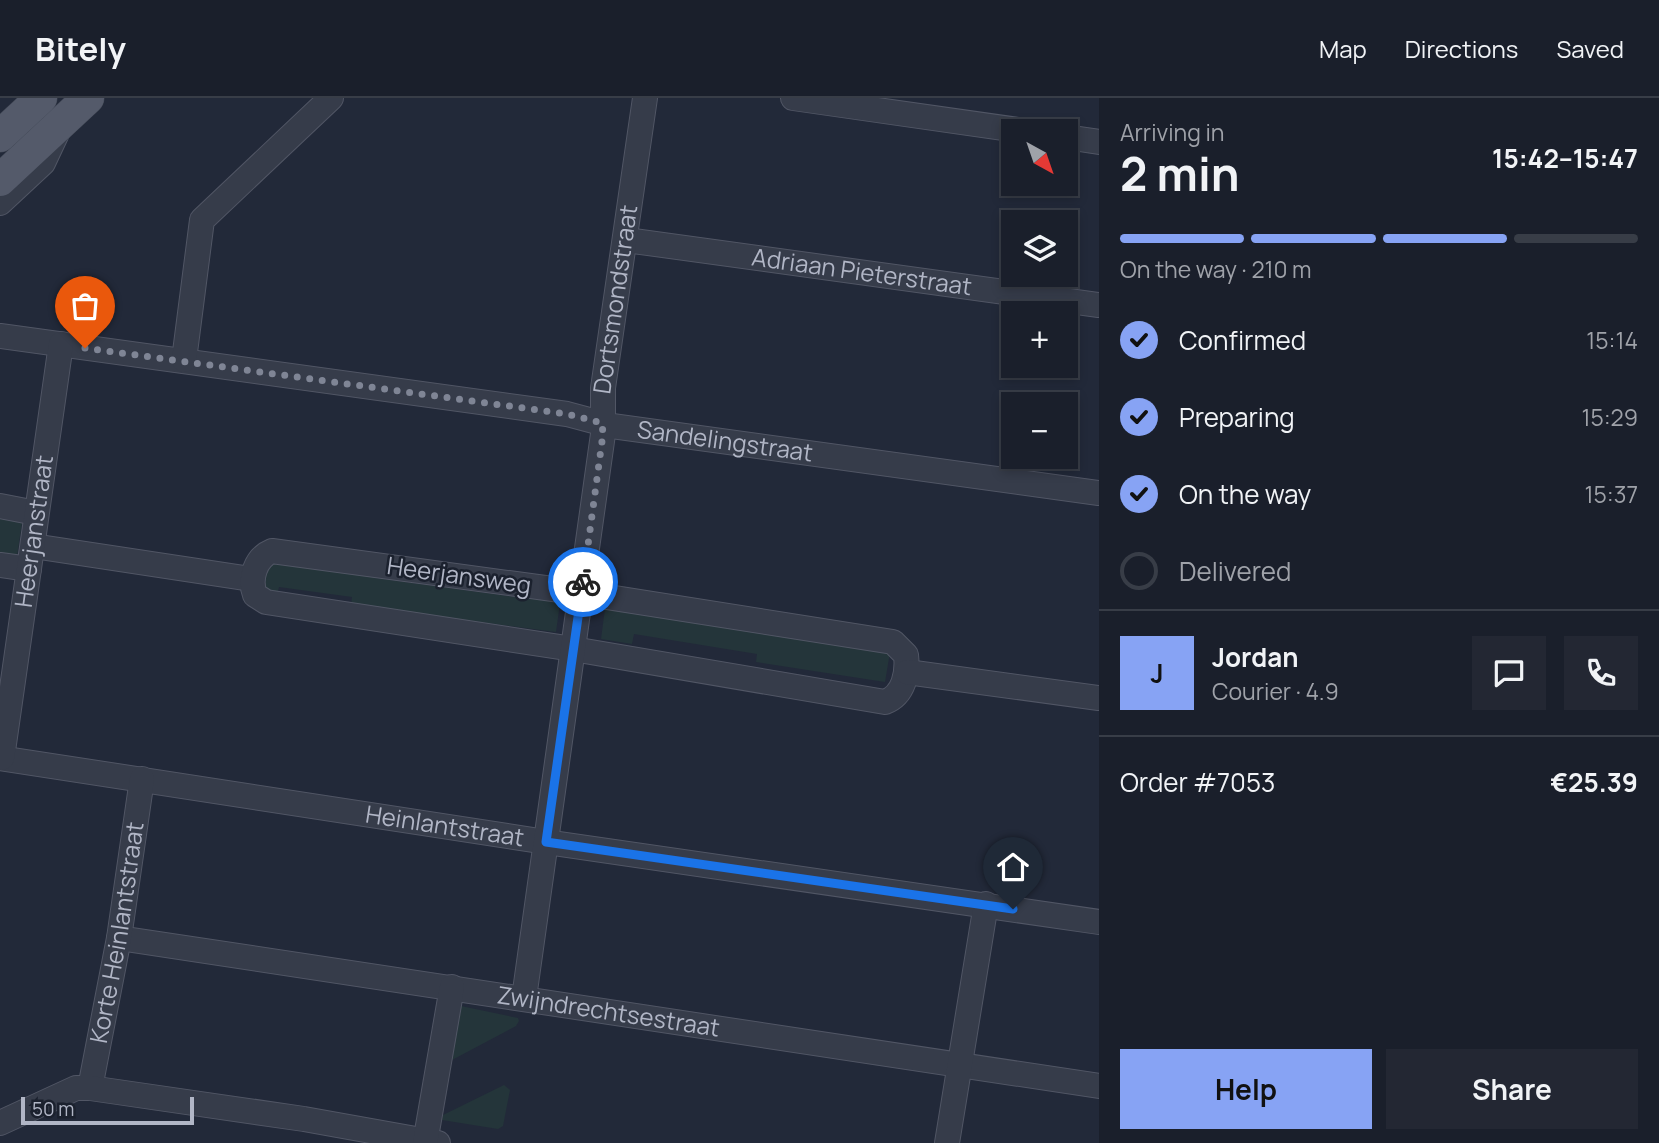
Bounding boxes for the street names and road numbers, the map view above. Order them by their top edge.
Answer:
street label: Dortsmondstraat [584,202,644,396]
street label: Adriaan Pieterstraat [750,239,974,302]
street label: Sandelingstraat [635,412,815,468]
street label: Heerjanstraat [6,453,60,609]
street label: Heerjansweg [385,548,533,601]
street label: Heinlantstraat [363,796,527,853]
street label: Korte Heinlantstraat [81,819,151,1046]
street label: Zwijndrechtsestraat [495,977,722,1044]

